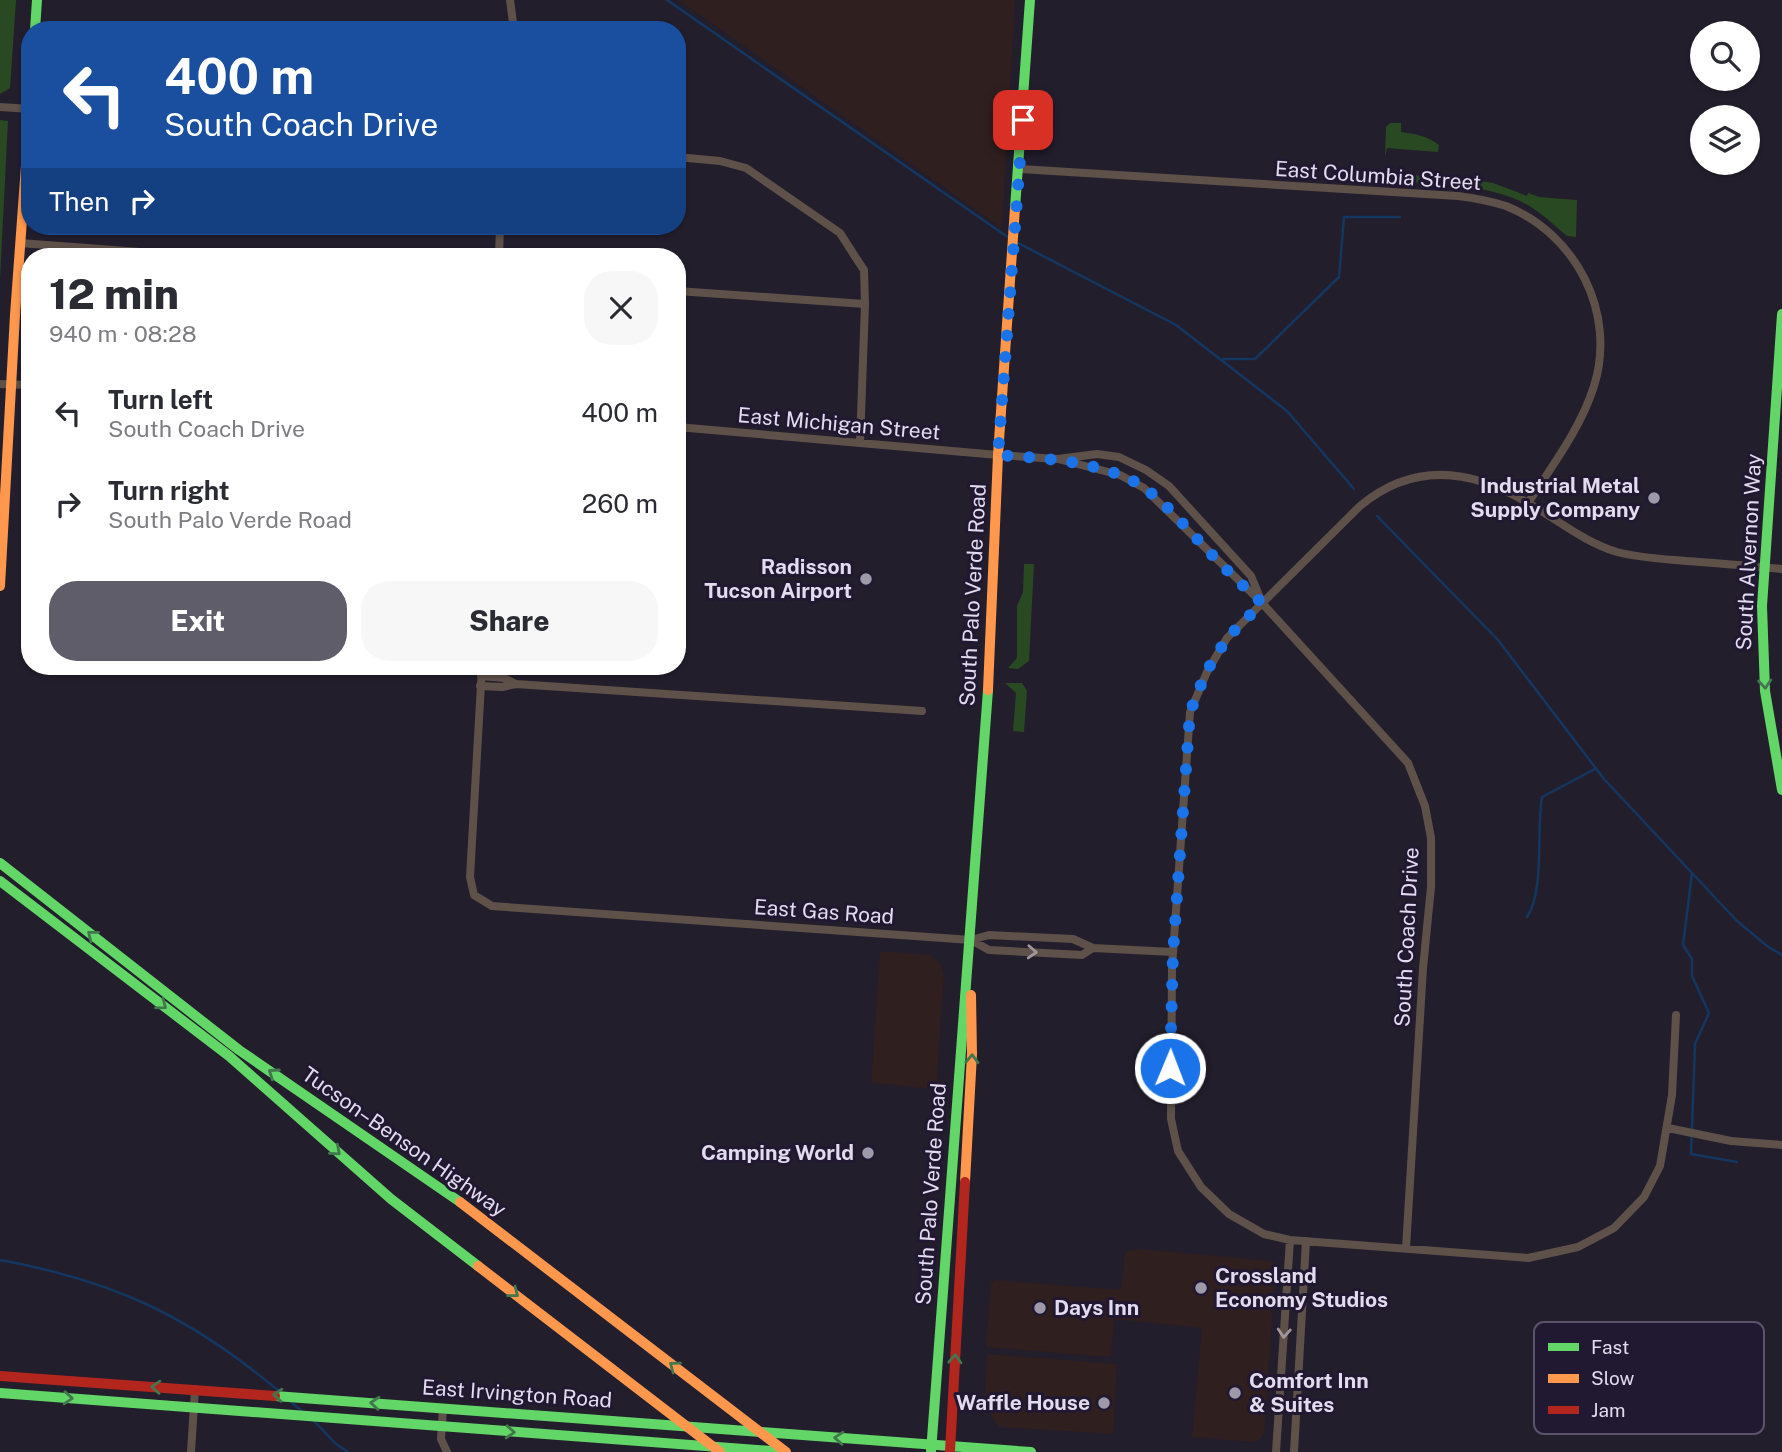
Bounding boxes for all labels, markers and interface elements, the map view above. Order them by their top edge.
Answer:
map controls [1690,21,1760,175]
button: search [1690,21,1760,91]
text: 400 m [164,47,314,105]
icon: left [49,49,140,140]
pin [993,90,1053,150]
icon: arrive [1004,101,1042,139]
button: layers [1690,105,1760,175]
text: South Coach Drive [164,106,438,143]
street label: East Columbia Street [1274,156,1482,195]
icon: right [123,182,161,220]
text: Then [49,186,109,217]
text: 12 min [49,269,179,318]
button: close [584,271,658,345]
text: 940 m · 08:28 [49,320,197,347]
text: Turn left [108,384,213,415]
icon: left [49,394,87,432]
text: 400 m [581,397,658,428]
street label: East Michigan Street [737,402,941,445]
text: South Coach Drive [108,415,305,442]
street label: South Alvernon Way [1731,453,1766,651]
place label: Industrial Metal Supply Company [1470,473,1640,522]
text: Turn right [108,475,230,506]
street label: South Palo Verde Road [954,483,991,707]
icon: right [49,485,87,523]
text: 260 m [582,488,658,519]
marker: Industrial Metal Supply Company [1646,490,1662,506]
text: South Palo Verde Road [108,506,352,533]
place label: Radisson Tucson Airport [704,554,852,603]
marker: Radisson Tucson Airport [858,571,874,587]
button: Exit [49,581,347,661]
button: Share [361,581,658,661]
one-way arrow [1757,679,1772,690]
street label: South Coach Drive [1389,846,1424,1028]
street label: East Gas Road [753,894,895,929]
one-way arrow [87,930,100,943]
one-way arrow [1026,945,1037,960]
one-way arrow [154,996,166,1009]
position arrow [1133,1031,1207,1105]
one-way arrow [964,1053,979,1064]
street label: Tucson–Benson Highway [297,1061,511,1222]
one-way arrow [268,1069,281,1081]
street label: South Palo Verde Road [910,1082,951,1306]
place label: Camping World [701,1140,854,1165]
one-way arrow [328,1142,341,1155]
marker: Camping World [860,1145,876,1161]
place label: Crossland Economy Studios [1215,1263,1388,1312]
marker: Crossland Economy Studios [1193,1280,1209,1296]
one-way arrow [506,1285,518,1297]
place label: Days Inn [1054,1295,1139,1320]
marker: Days Inn [1032,1300,1048,1316]
legend [1534,1322,1764,1434]
one-way arrow [1277,1328,1292,1339]
text: Fast [1591,1336,1629,1358]
one-way arrow [948,1354,963,1365]
one-way arrow [669,1362,682,1375]
text: Slow [1591,1367,1635,1389]
place label: Comfort Inn & Suites [1249,1368,1369,1417]
street label: East Irvington Road [421,1374,613,1413]
one-way arrow [150,1379,161,1394]
marker: Comfort Inn & Suites [1227,1385,1243,1401]
one-way arrow [272,1388,283,1403]
one-way arrow [63,1390,74,1405]
place label: Waffle House [956,1390,1090,1415]
marker: Waffle House [1096,1395,1112,1411]
one-way arrow [370,1396,381,1411]
text: Jam [1591,1399,1625,1421]
one-way arrow [505,1424,516,1439]
one-way arrow [833,1430,844,1445]

